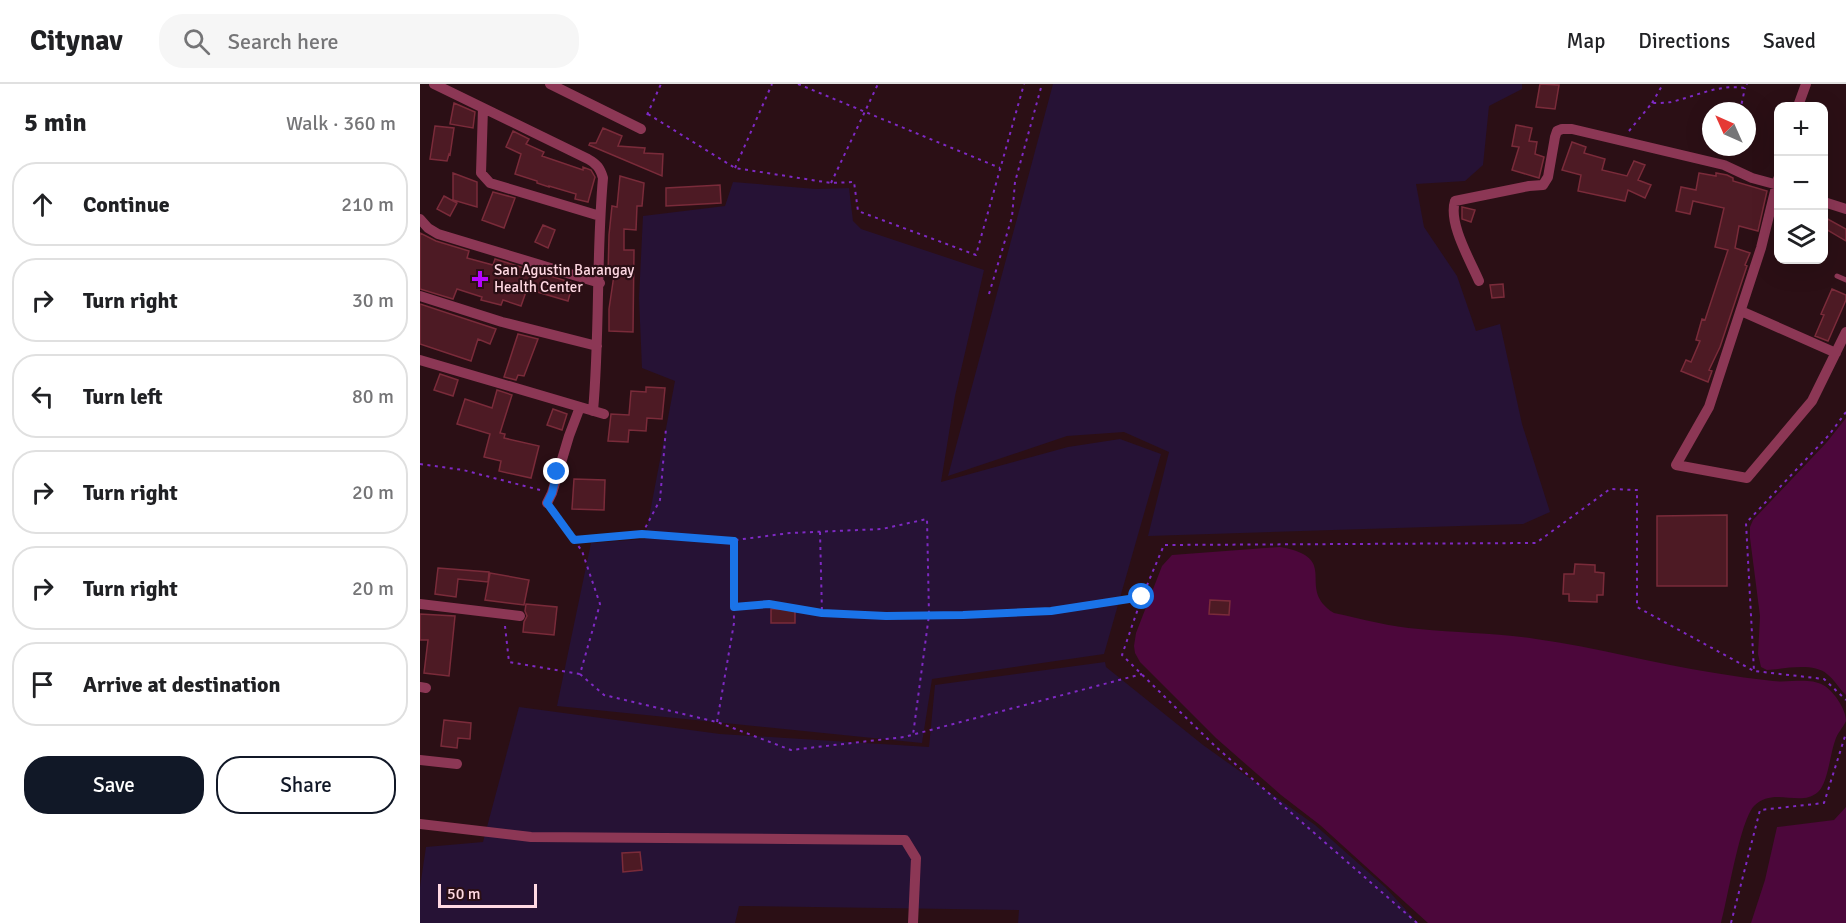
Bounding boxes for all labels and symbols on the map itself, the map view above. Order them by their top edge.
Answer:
north arrow [1702,102,1756,156]
place label: San Agustin Barangay Health Center [494,261,634,296]
marker: San Agustin Barangay Health Center [471,270,489,288]
route end [543,458,569,484]
route start [1128,583,1154,609]
scale bar [438,881,537,908]

